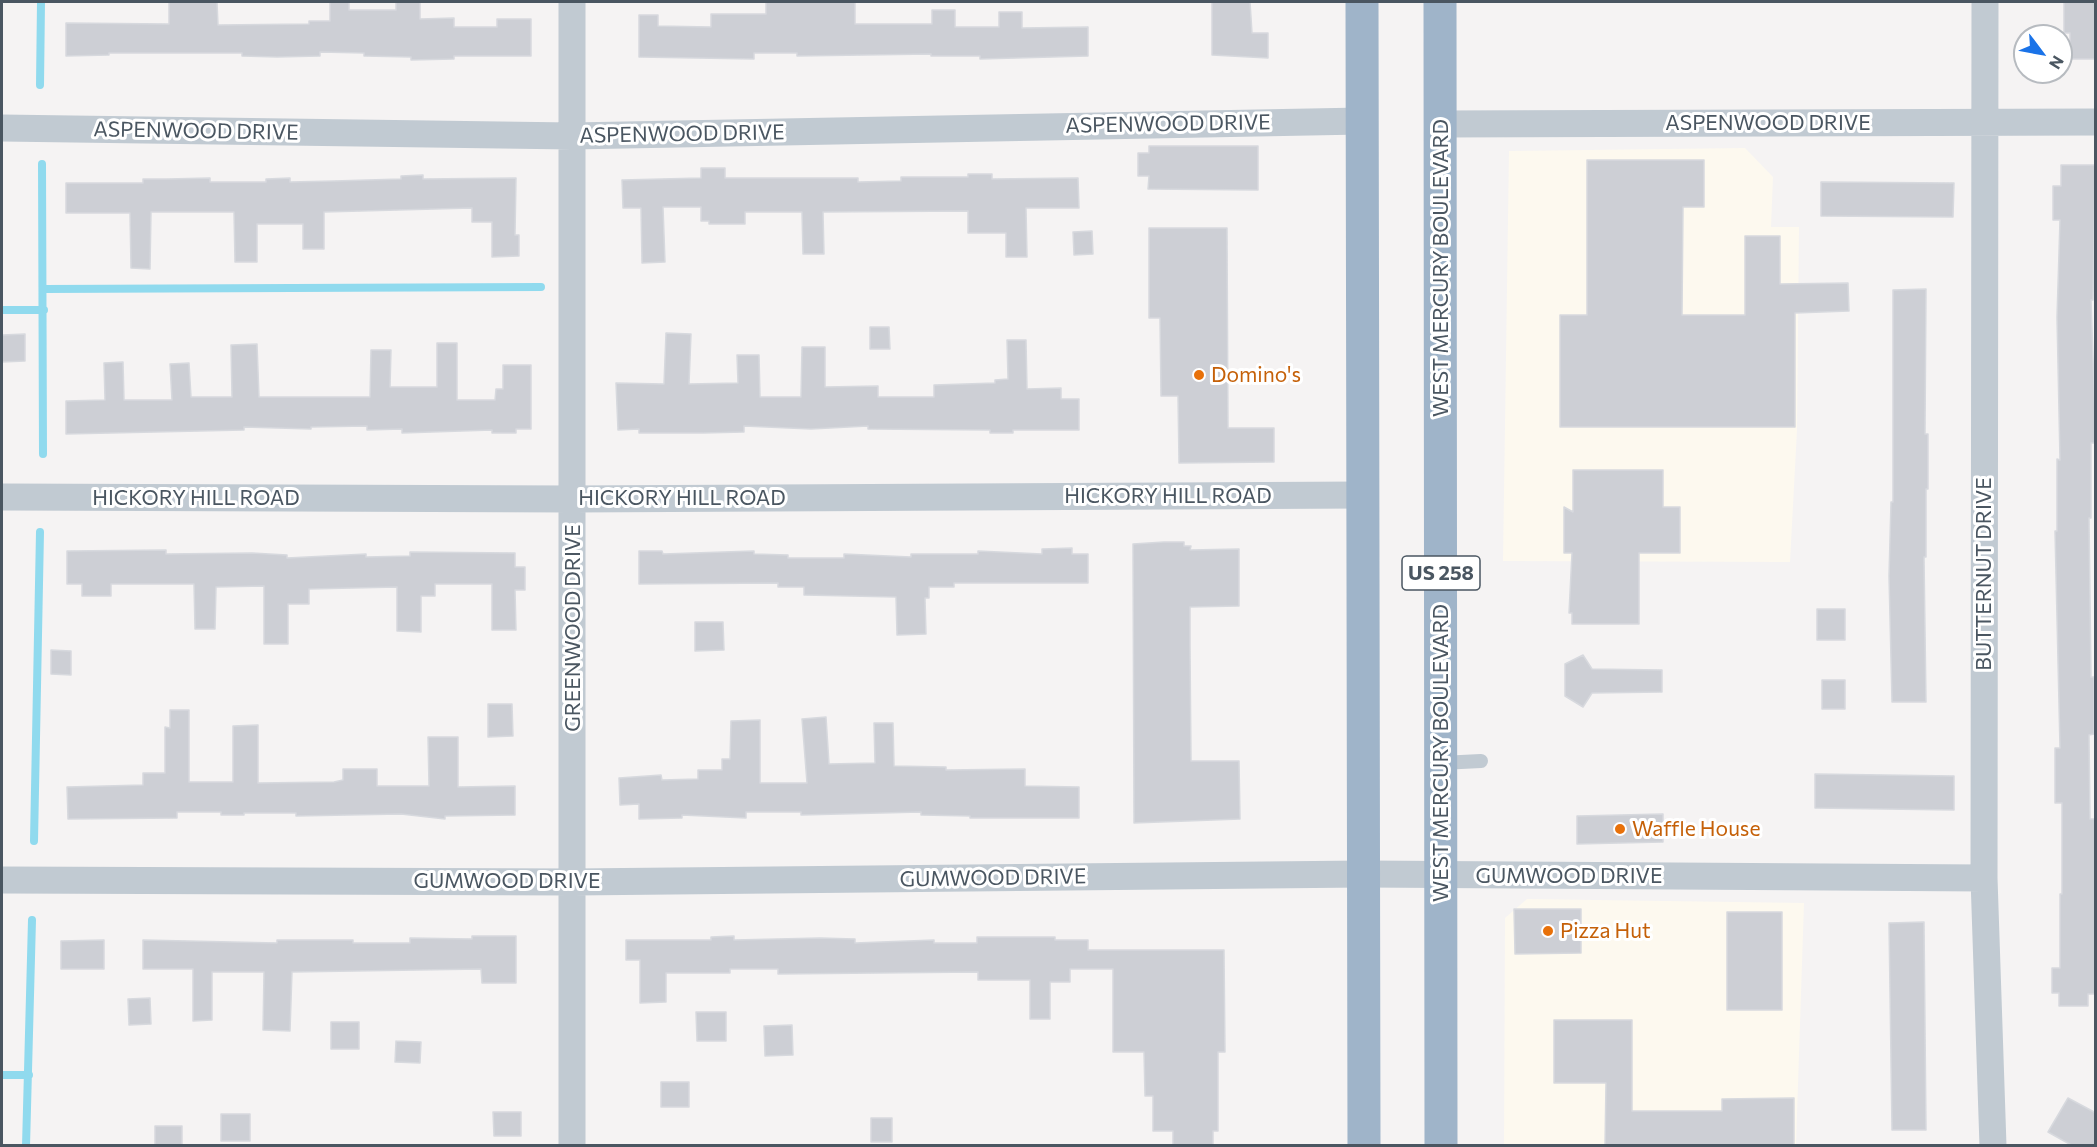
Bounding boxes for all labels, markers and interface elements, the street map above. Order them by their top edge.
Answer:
north arrow [2013,24,2073,84]
text: N [2046,53,2068,73]
street label: ASPENWOOD DRIVE [1065,110,1271,138]
street label: ASPENWOOD DRIVE [1665,110,1871,136]
street label: ASPENWOOD DRIVE [93,117,299,145]
street label: WEST MERCURY BOULEVARD [1428,119,1454,417]
street label: ASPENWOOD DRIVE [579,120,785,148]
place label: Domino's [1211,362,1301,388]
marker: Domino's [1192,368,1206,382]
street label: BUTTERNUT DRIVE [1971,477,1997,671]
street label: HICKORY HILL ROAD [1064,483,1272,509]
street label: HICKORY HILL ROAD [92,485,300,511]
street label: HICKORY HILL ROAD [578,485,786,511]
street label: GREENWOOD DRIVE [560,524,586,732]
road number: US 258 [1402,556,1480,590]
street label: WEST MERCURY BOULEVARD [1428,604,1454,902]
place label: Waffle House [1632,816,1761,842]
marker: Waffle House [1613,822,1627,836]
street label: GUMWOOD DRIVE [1476,863,1662,889]
street label: GUMWOOD DRIVE [899,864,1087,892]
street label: GUMWOOD DRIVE [414,868,600,894]
place label: Pizza Hut [1560,918,1651,944]
marker: Pizza Hut [1541,924,1555,938]

